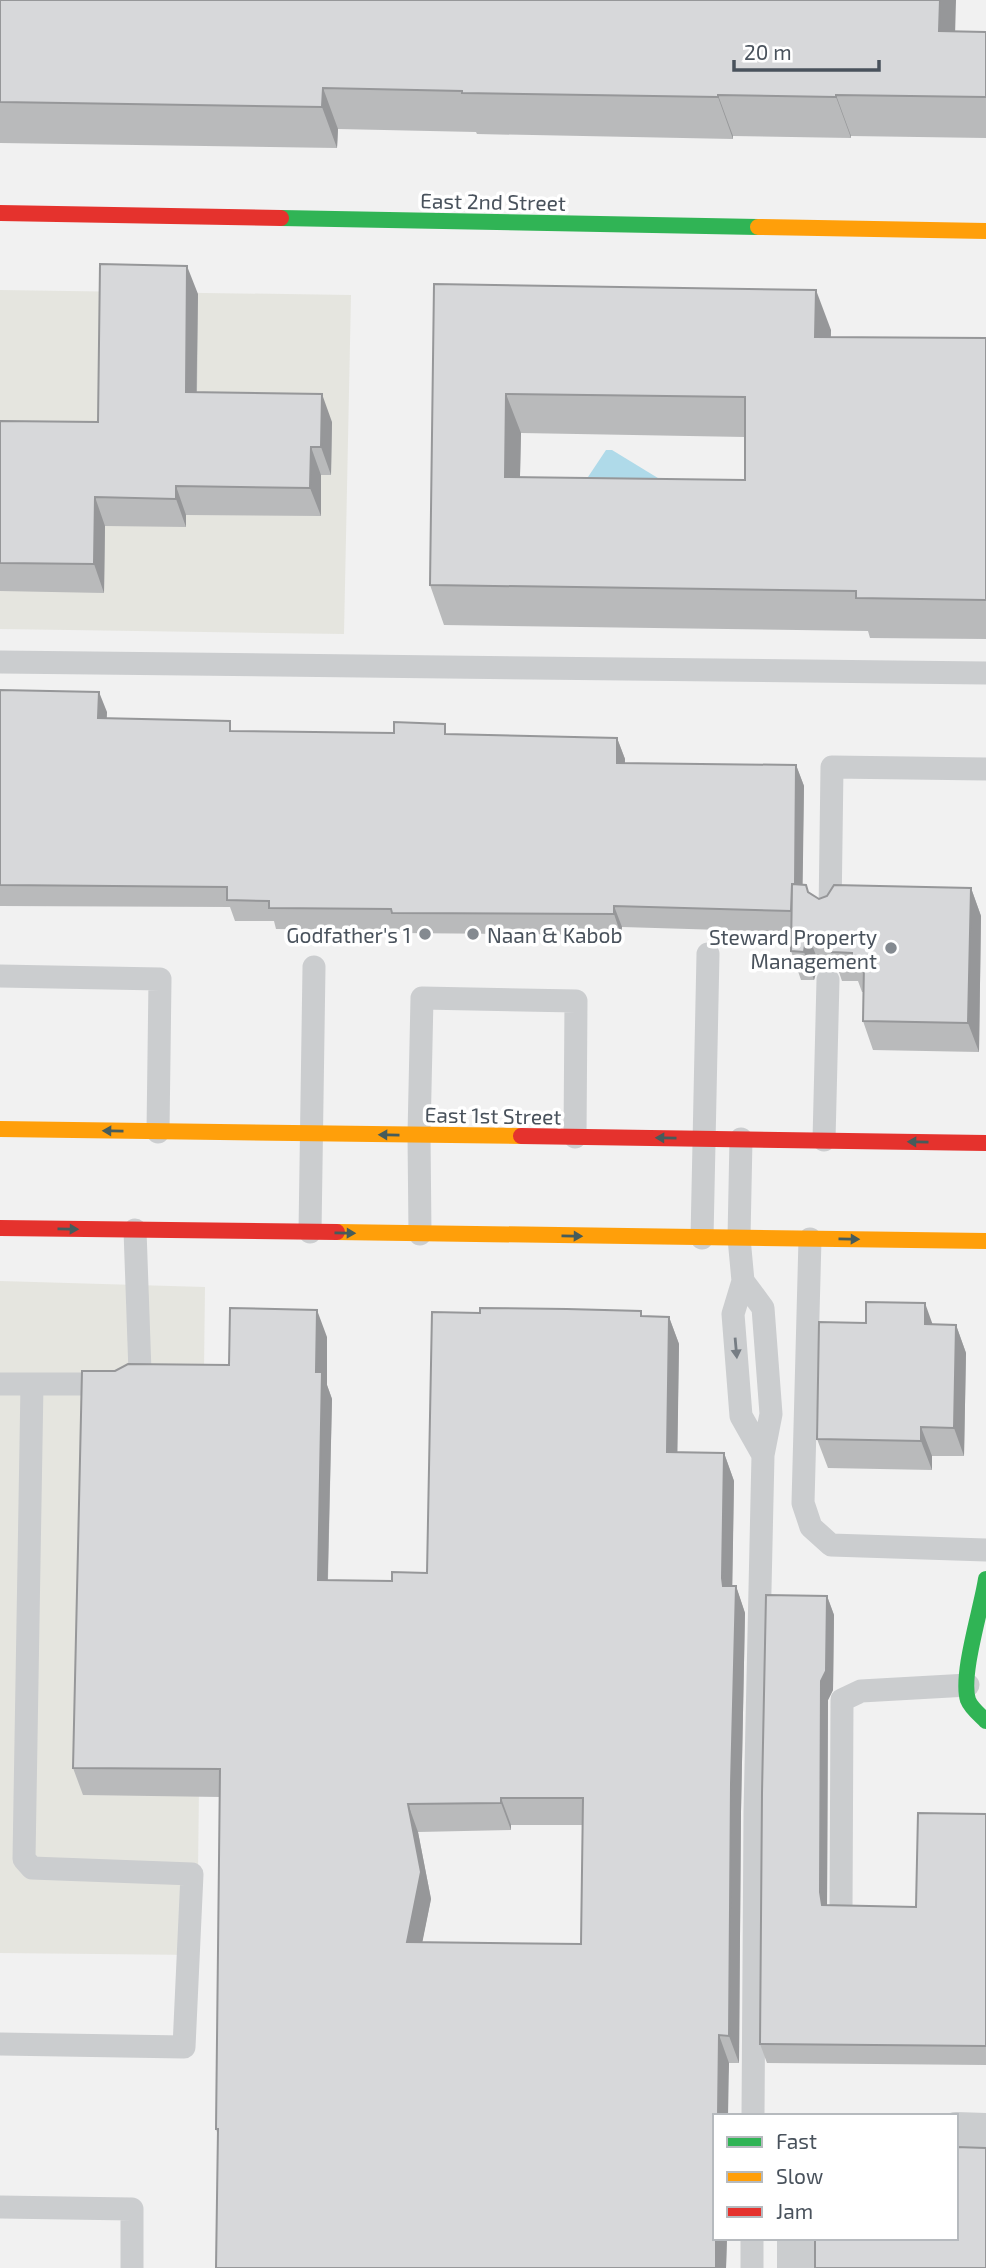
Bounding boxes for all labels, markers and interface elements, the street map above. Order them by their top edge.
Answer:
scale bar [734,28,879,72]
text: 20 m [744,39,792,64]
street label: East 2nd Street [420,187,566,215]
place label: Godfather's 1 [286,922,411,947]
place label: Naan & Kabob [487,922,622,947]
place label: Steward Property Management [709,924,877,973]
marker: Godfather's 1 [417,926,433,942]
marker: Naan & Kabob [465,926,481,942]
marker: Steward Property Management [883,940,899,956]
street label: East 1st Street [424,1101,562,1129]
one-way arrow [102,1125,124,1137]
one-way arrow [378,1129,400,1140]
one-way arrow [655,1133,677,1144]
one-way arrow [907,1136,929,1148]
one-way arrow [57,1223,79,1235]
one-way arrow [334,1227,356,1239]
one-way arrow [561,1230,583,1242]
one-way arrow [838,1233,860,1245]
one-way arrow [731,1337,742,1359]
legend [713,2114,958,2240]
text: Fast [776,2128,817,2153]
text: Slow [776,2163,823,2188]
text: Jam [776,2198,813,2223]

